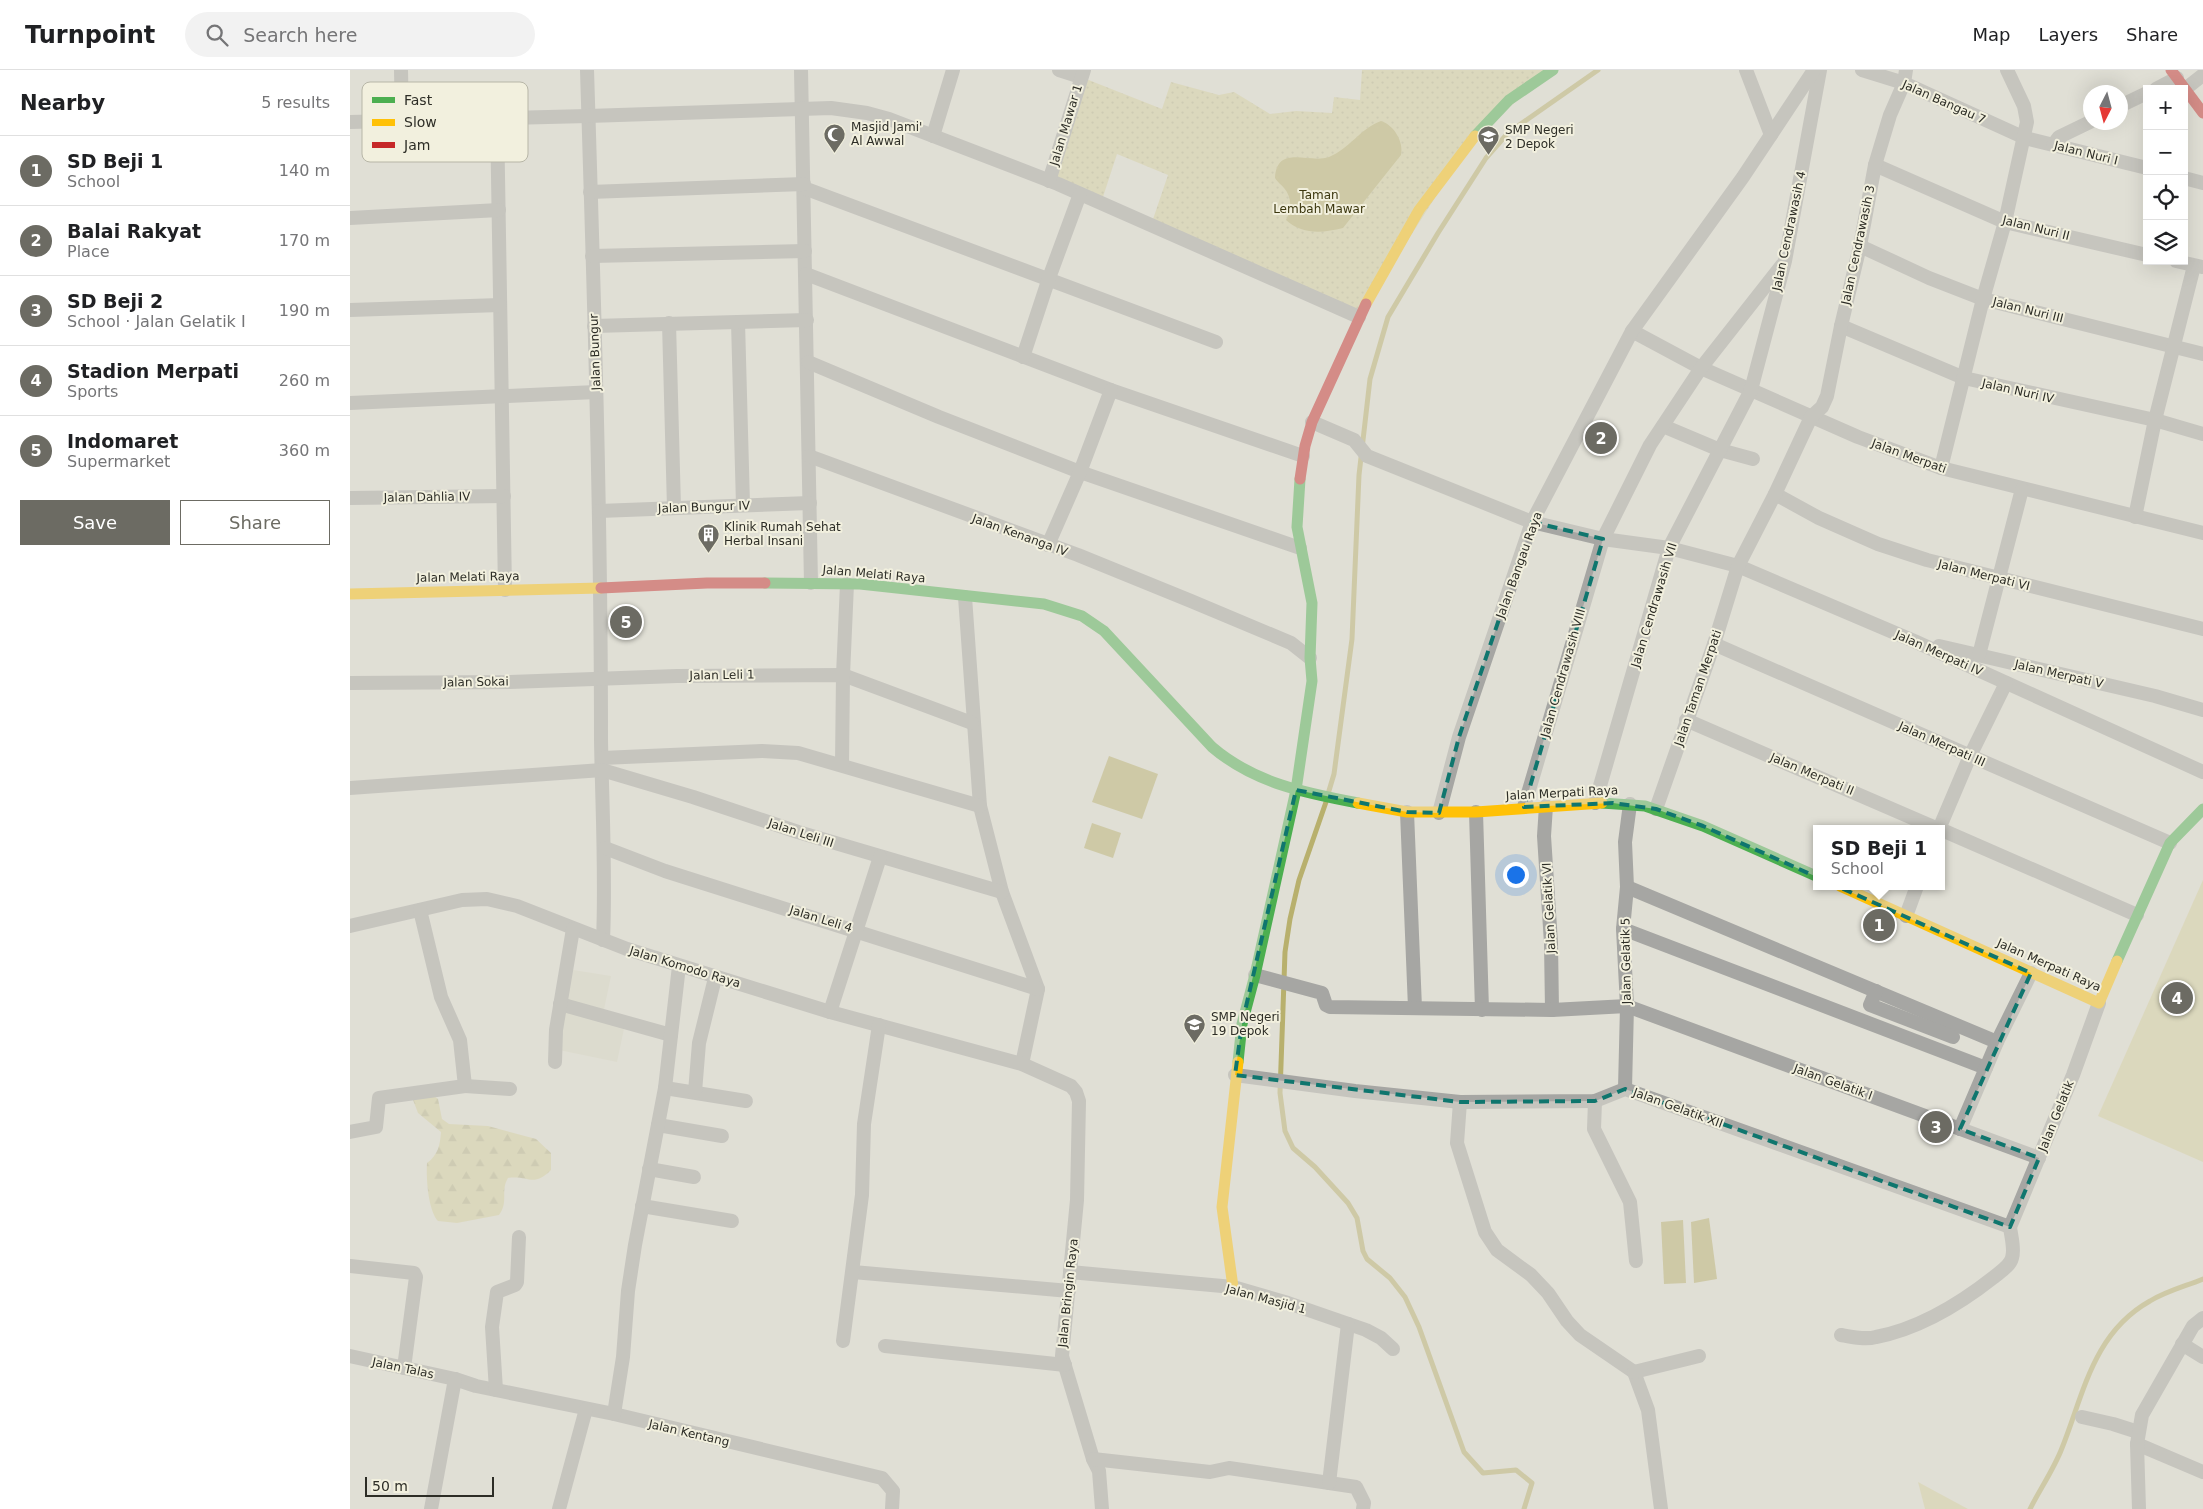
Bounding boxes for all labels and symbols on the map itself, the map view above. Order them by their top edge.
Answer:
street label: Jalan Bangau 7 [1899,77,1988,127]
legend [362,82,528,162]
street label: Jalan Mawar 1 [1047,83,1085,168]
north arrow [2083,85,2128,130]
text: Fast [404,92,433,108]
text: Slow [404,114,437,130]
place label: Masjid Jami' Al Awwal [851,120,922,148]
mosque icon: Masjid Jami' Al Awwal [823,122,847,153]
place label: SMP Negeri 2 Depok [1505,123,1574,151]
school or university icon: SMP Negeri 2 Depok [1477,125,1501,156]
text: Jam [403,137,430,153]
street label: Jalan Nuri I [2052,138,2119,168]
street label: Jalan Cendrawasih 4 [1769,170,1809,293]
street label: Jalan Cendrawasih 3 [1838,184,1878,307]
park label: Taman Lembah Mawar [1273,188,1365,216]
street label: Jalan Nuri II [2000,213,2071,243]
street label: Jalan Nuri III [1990,294,2065,326]
street label: Jalan Bungur [587,313,603,392]
street label: Jalan Nuri IV [1980,376,2056,406]
pin: 2 [1585,419,1617,457]
street label: Jalan Merpati [1869,436,1948,476]
street label: Jalan Dahlia IV [382,489,471,505]
street label: Jalan Bungur IV [657,498,751,516]
street label: Jalan Bangau Raya [1493,510,1545,621]
street label: Jalan Kenanga IV [969,511,1070,559]
place label: Klinik Rumah Sehat Herbal Insani [724,520,841,548]
building icon: Klinik Rumah Sehat Herbal Insani [696,522,720,553]
street label: Jalan Cendrawasih VII [1628,541,1680,670]
street label: Jalan Merpati VI [1936,557,2031,593]
street label: Jalan Melati Raya [821,562,926,585]
street label: Jalan Melati Raya [415,569,520,585]
pin: 5 [610,603,642,641]
street label: Jalan Cendrawasih VIII [1538,607,1588,740]
street label: Jalan Merpati IV [1892,627,1986,679]
street label: Jalan Taman Merpati [1671,628,1724,749]
street label: Jalan Merpati V [2012,657,2106,691]
street label: Jalan Leli 1 [688,667,755,683]
street label: Jalan Sokai [442,674,509,690]
street label: Jalan Merpati III [1896,718,1987,769]
street label: Jalan Merpati II [1767,750,1856,798]
street label: Jalan Merpati Raya [1505,783,1618,803]
street label: Jalan Leli III [766,816,835,850]
your location [1503,862,1529,888]
street label: Jalan Gelatik VI [1540,862,1558,955]
street label: Jalan Leli 4 [787,903,854,935]
pin: 1 [1863,906,1895,944]
street label: Jalan Gelatik 5 [1618,917,1634,1006]
street label: Jalan Merpati Raya [1994,935,2103,994]
street label: Jalan Komodo Raya [627,943,742,991]
pin: 4 [2161,979,2193,1017]
place label: SMP Negeri 19 Depok [1211,1010,1280,1038]
school or university icon: SMP Negeri 19 Depok [1183,1012,1207,1043]
street label: Jalan Gelatik I [1791,1061,1874,1103]
street label: Jalan Gelatik [2035,1078,2077,1154]
street label: Jalan Gelatik XII [1630,1085,1725,1131]
pin: 3 [1920,1108,1952,1146]
street label: Jalan Bringin Raya [1055,1238,1081,1349]
street label: Jalan Masjid 1 [1223,1281,1308,1316]
street label: Jalan Talas [370,1354,435,1381]
street label: Jalan Kentang [646,1417,731,1449]
scale bar [365,1474,494,1497]

